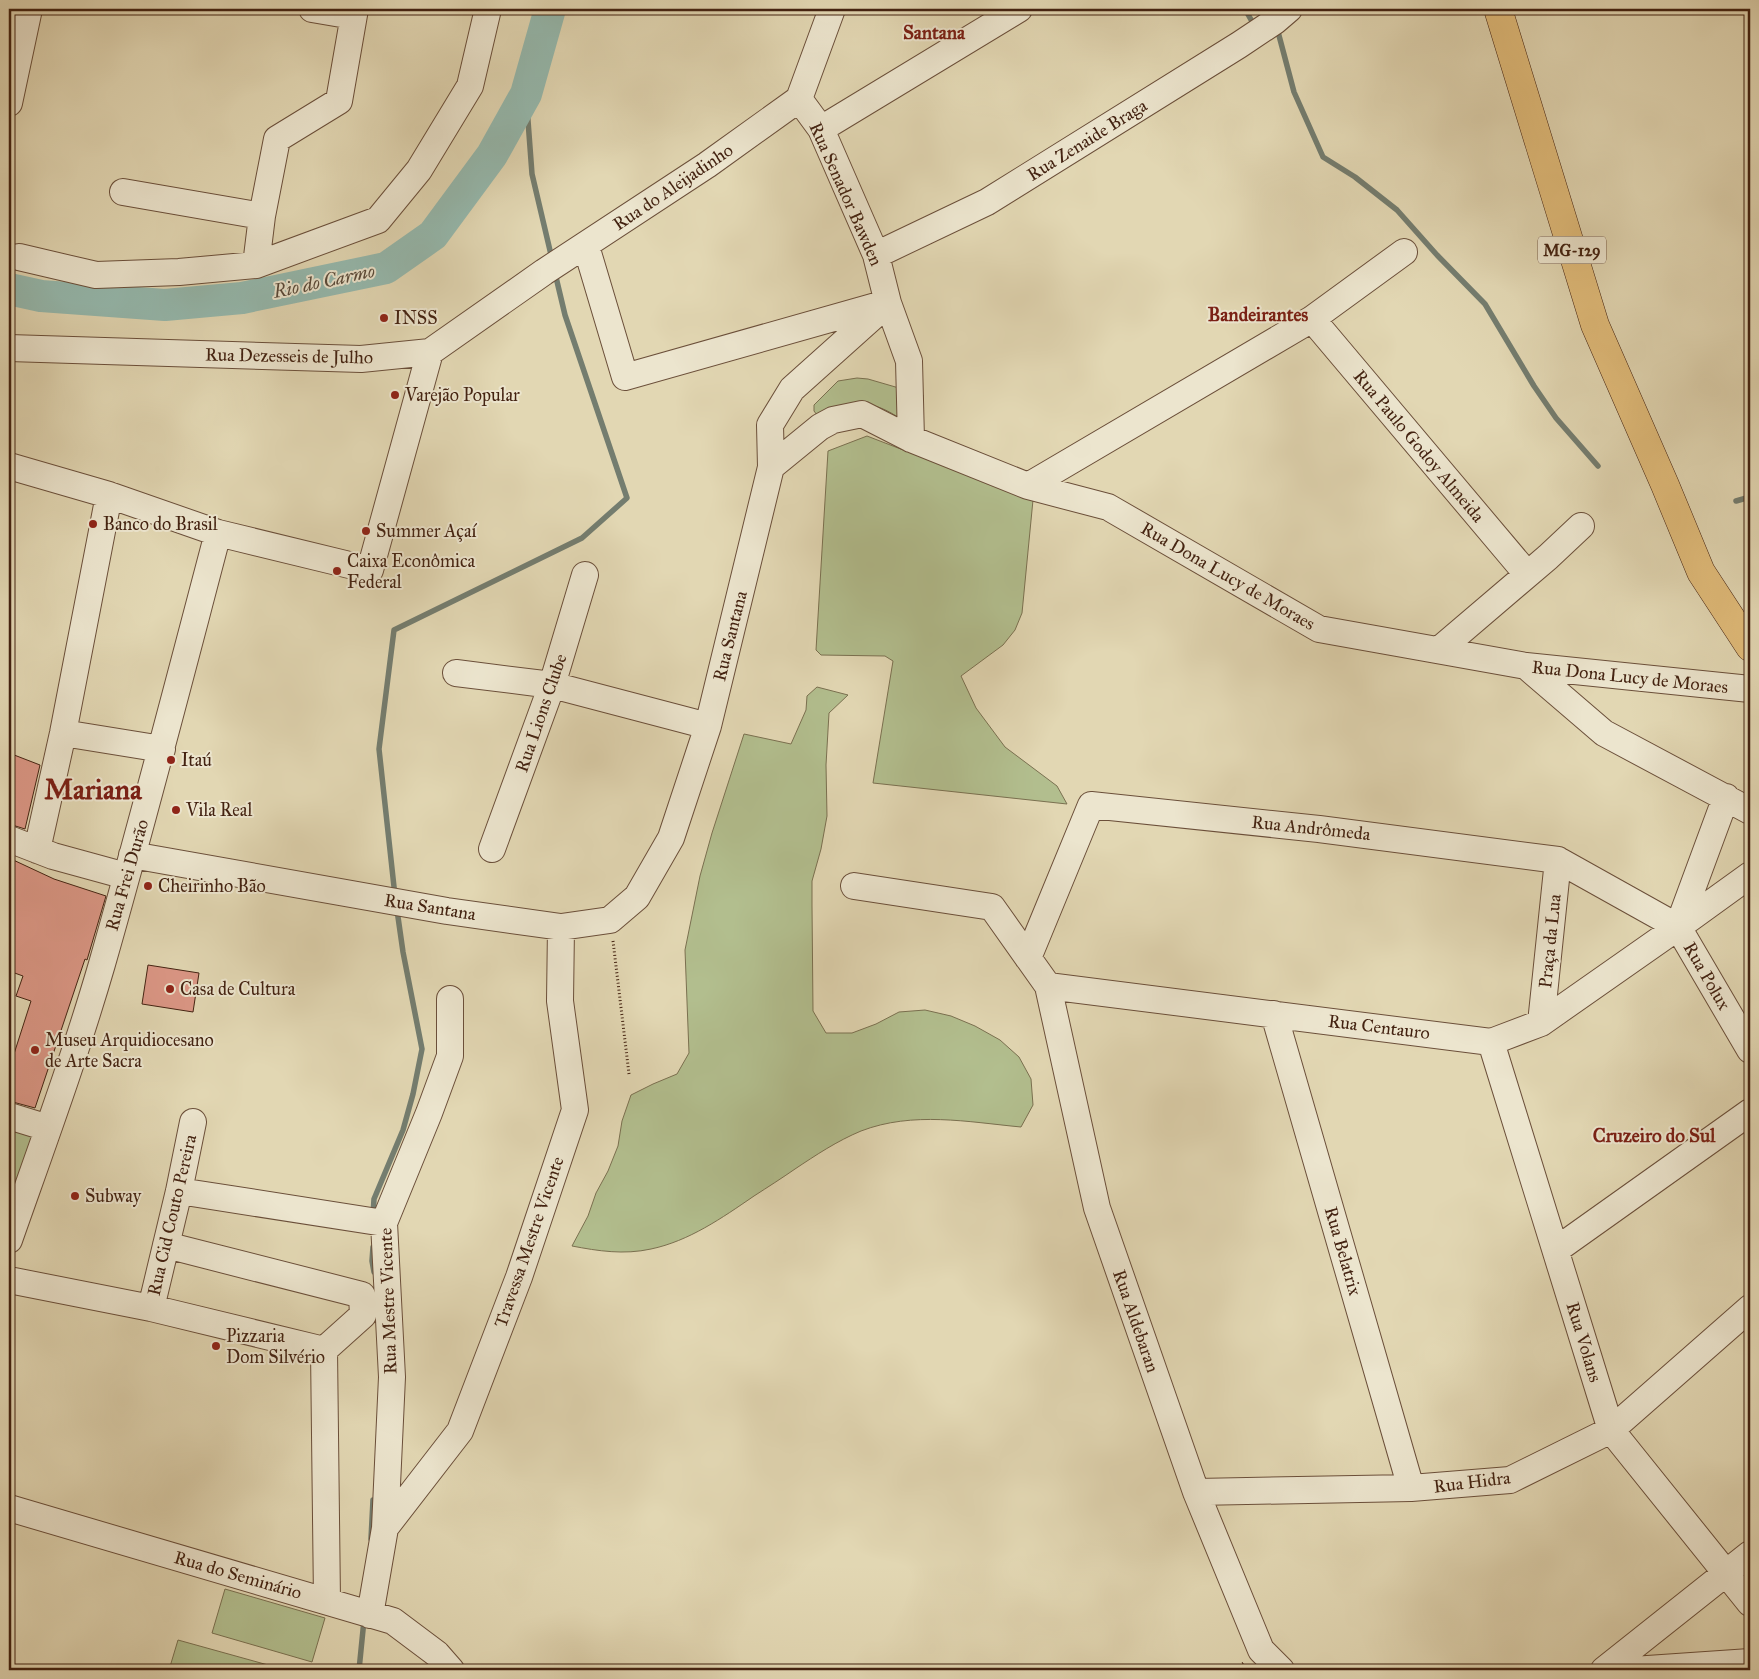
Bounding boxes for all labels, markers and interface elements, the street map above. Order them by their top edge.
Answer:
district label: Santana [903,21,966,44]
street label: Rua Zenaide Braga [1023,94,1152,187]
street label: Rua Senador Bawden [804,119,888,269]
street label: Rua do Aleijadinho [609,139,737,235]
road number: MG-129 [1538,236,1606,264]
water label: Rio do Carmo [270,259,377,303]
district label: Bandeirantes [1208,303,1308,326]
place label: INSS [394,307,438,329]
marker: INSS [378,312,390,324]
street label: Rua Dezesseis de Julho [205,344,373,369]
street label: Rua Paulo Godoy Almeida [1349,365,1490,527]
place label: Varejão Popular [404,384,520,406]
marker: Varejão Popular [389,389,401,401]
place label: Banco do Brasil [103,513,218,535]
street label: Rua Dona Lucy de Moraes [1137,517,1319,635]
marker: Banco do Brasil [87,518,99,530]
place label: Summer Açaí [376,520,477,542]
marker: Summer Açaí [360,525,372,537]
place label: Caixa Econômica Federal [347,550,475,593]
marker: Caixa Econômica Federal [331,565,343,577]
street label: Rua Santana [708,588,752,684]
street label: Rua Lions Clube [510,651,572,775]
street label: Rua Dona Lucy de Moraes [1531,656,1729,698]
place label: Itaú [181,749,212,771]
marker: Itaú [165,754,177,766]
district label: Mariana [44,772,143,807]
place label: Vila Real [185,799,252,821]
marker: Vila Real [170,804,182,816]
street label: Rua Andrômeda [1250,811,1372,845]
street label: Rua Frei Durão [101,817,153,933]
place label: Cheirinho Bão [158,875,266,897]
marker: Cheirinho Bão [142,880,154,892]
street label: Rua Santana [383,889,478,925]
street label: Praça da Lua [1534,892,1566,989]
street label: Rua Polux [1679,938,1735,1014]
place label: Casa de Cultura [180,978,296,1000]
marker: Casa de Cultura [164,983,176,995]
street label: Rua Centauro [1327,1010,1431,1044]
place label: Museu Arquidiocesano de Arte Sacra [45,1029,214,1072]
marker: Museu Arquidiocesano de Arte Sacra [29,1044,41,1056]
district label: Cruzeiro do Sul [1593,1124,1716,1147]
street label: Rua Cid Couto Pereira [143,1132,201,1298]
street label: Travessa Mestre Vicente [489,1154,569,1330]
place label: Subway [85,1185,142,1207]
marker: Subway [69,1190,81,1202]
street label: Rua Belatrix [1320,1204,1366,1298]
street label: Rua Mestre Vicente [374,1227,402,1375]
street label: Rua Aldebaran [1108,1267,1164,1376]
street label: Rua Volans [1561,1299,1607,1385]
place label: Pizzaria Dom Silvério [226,1325,325,1368]
marker: Pizzaria Dom Silvério [210,1340,222,1352]
street label: Rua Hidra [1432,1466,1512,1498]
street label: Rua do Seminário [172,1546,304,1604]

